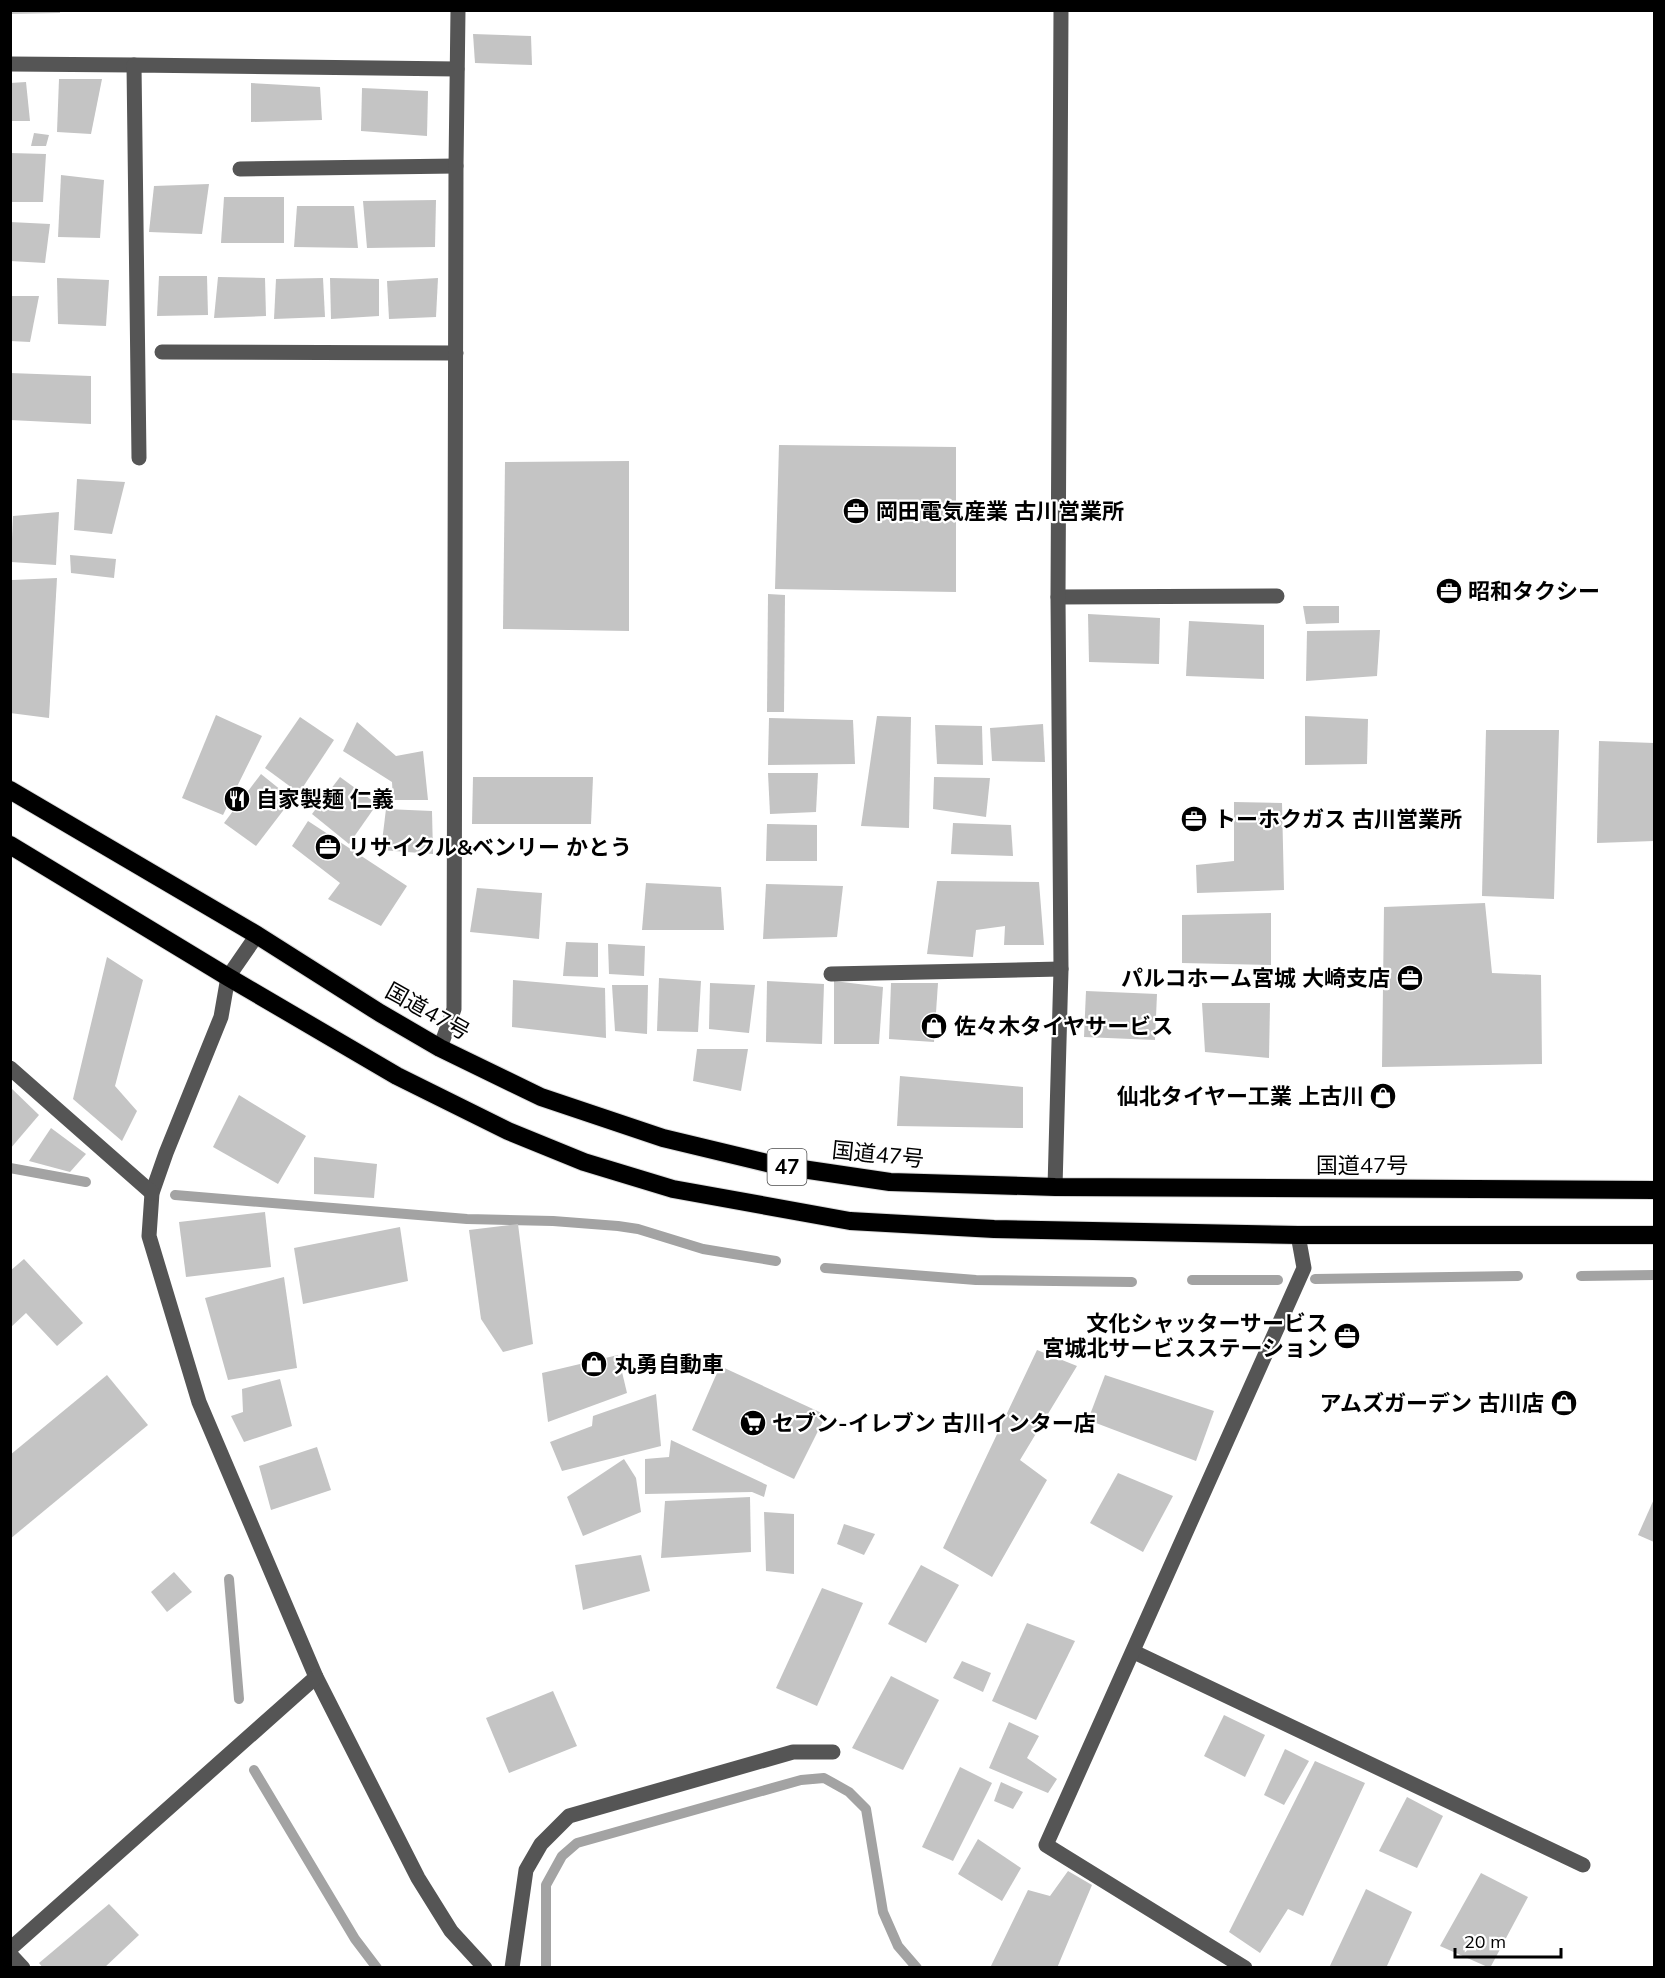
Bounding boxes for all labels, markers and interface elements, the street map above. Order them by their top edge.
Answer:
office icon: 岡田電気産業 古川営業所 [841,496,871,526]
place label: 岡田電気産業 古川営業所 [876,497,1124,525]
office icon: 昭和タクシー [1434,576,1464,606]
place label: 昭和タクシー [1468,577,1600,605]
restaurant icon: 自家製麺 仁義 [222,784,252,814]
place label: 自家製麺 仁義 [256,785,394,813]
office icon: トーホクガス 古川営業所 [1179,804,1209,834]
place label: トーホクガス 古川営業所 [1214,805,1462,833]
office icon: リサイクル&ベンリー かとう [313,832,343,862]
place label: リサイクル&ベンリー かとう [348,833,632,861]
office icon: パルコホーム宮城 大崎支店 [1395,963,1425,993]
place label: パルコホーム宮城 大崎支店 [1121,964,1390,992]
street label: 国道47号 [381,976,475,1046]
shop icon: 佐々木タイヤサービス [919,1011,949,1041]
place label: 佐々木タイヤサービス [954,1012,1173,1040]
shop icon: 仙北タイヤー工業 上古川 [1368,1081,1398,1111]
place label: 仙北タイヤー工業 上古川 [1117,1082,1364,1110]
street label: 国道47号 [831,1135,925,1173]
road number: 47 [768,1149,806,1185]
street label: 国道47号 [1316,1151,1408,1179]
place label: 文化シャッターサービス 宮城北サービスステーション [1042,1309,1328,1362]
office icon: 文化シャッターサービス 宮城北サービスステーション [1332,1321,1362,1351]
shop icon: 丸勇自動車 [579,1349,609,1379]
place label: 丸勇自動車 [614,1350,724,1378]
shop icon: アムズガーデン 古川店 [1549,1388,1579,1418]
place label: アムズガーデン 古川店 [1320,1389,1544,1417]
supermarket icon: セブン-イレブン 古川インター店 [738,1408,768,1438]
place label: セブン-イレブン 古川インター店 [772,1409,1096,1437]
scale bar [1455,1921,1562,1959]
text: 20 m [1464,1930,1506,1953]

